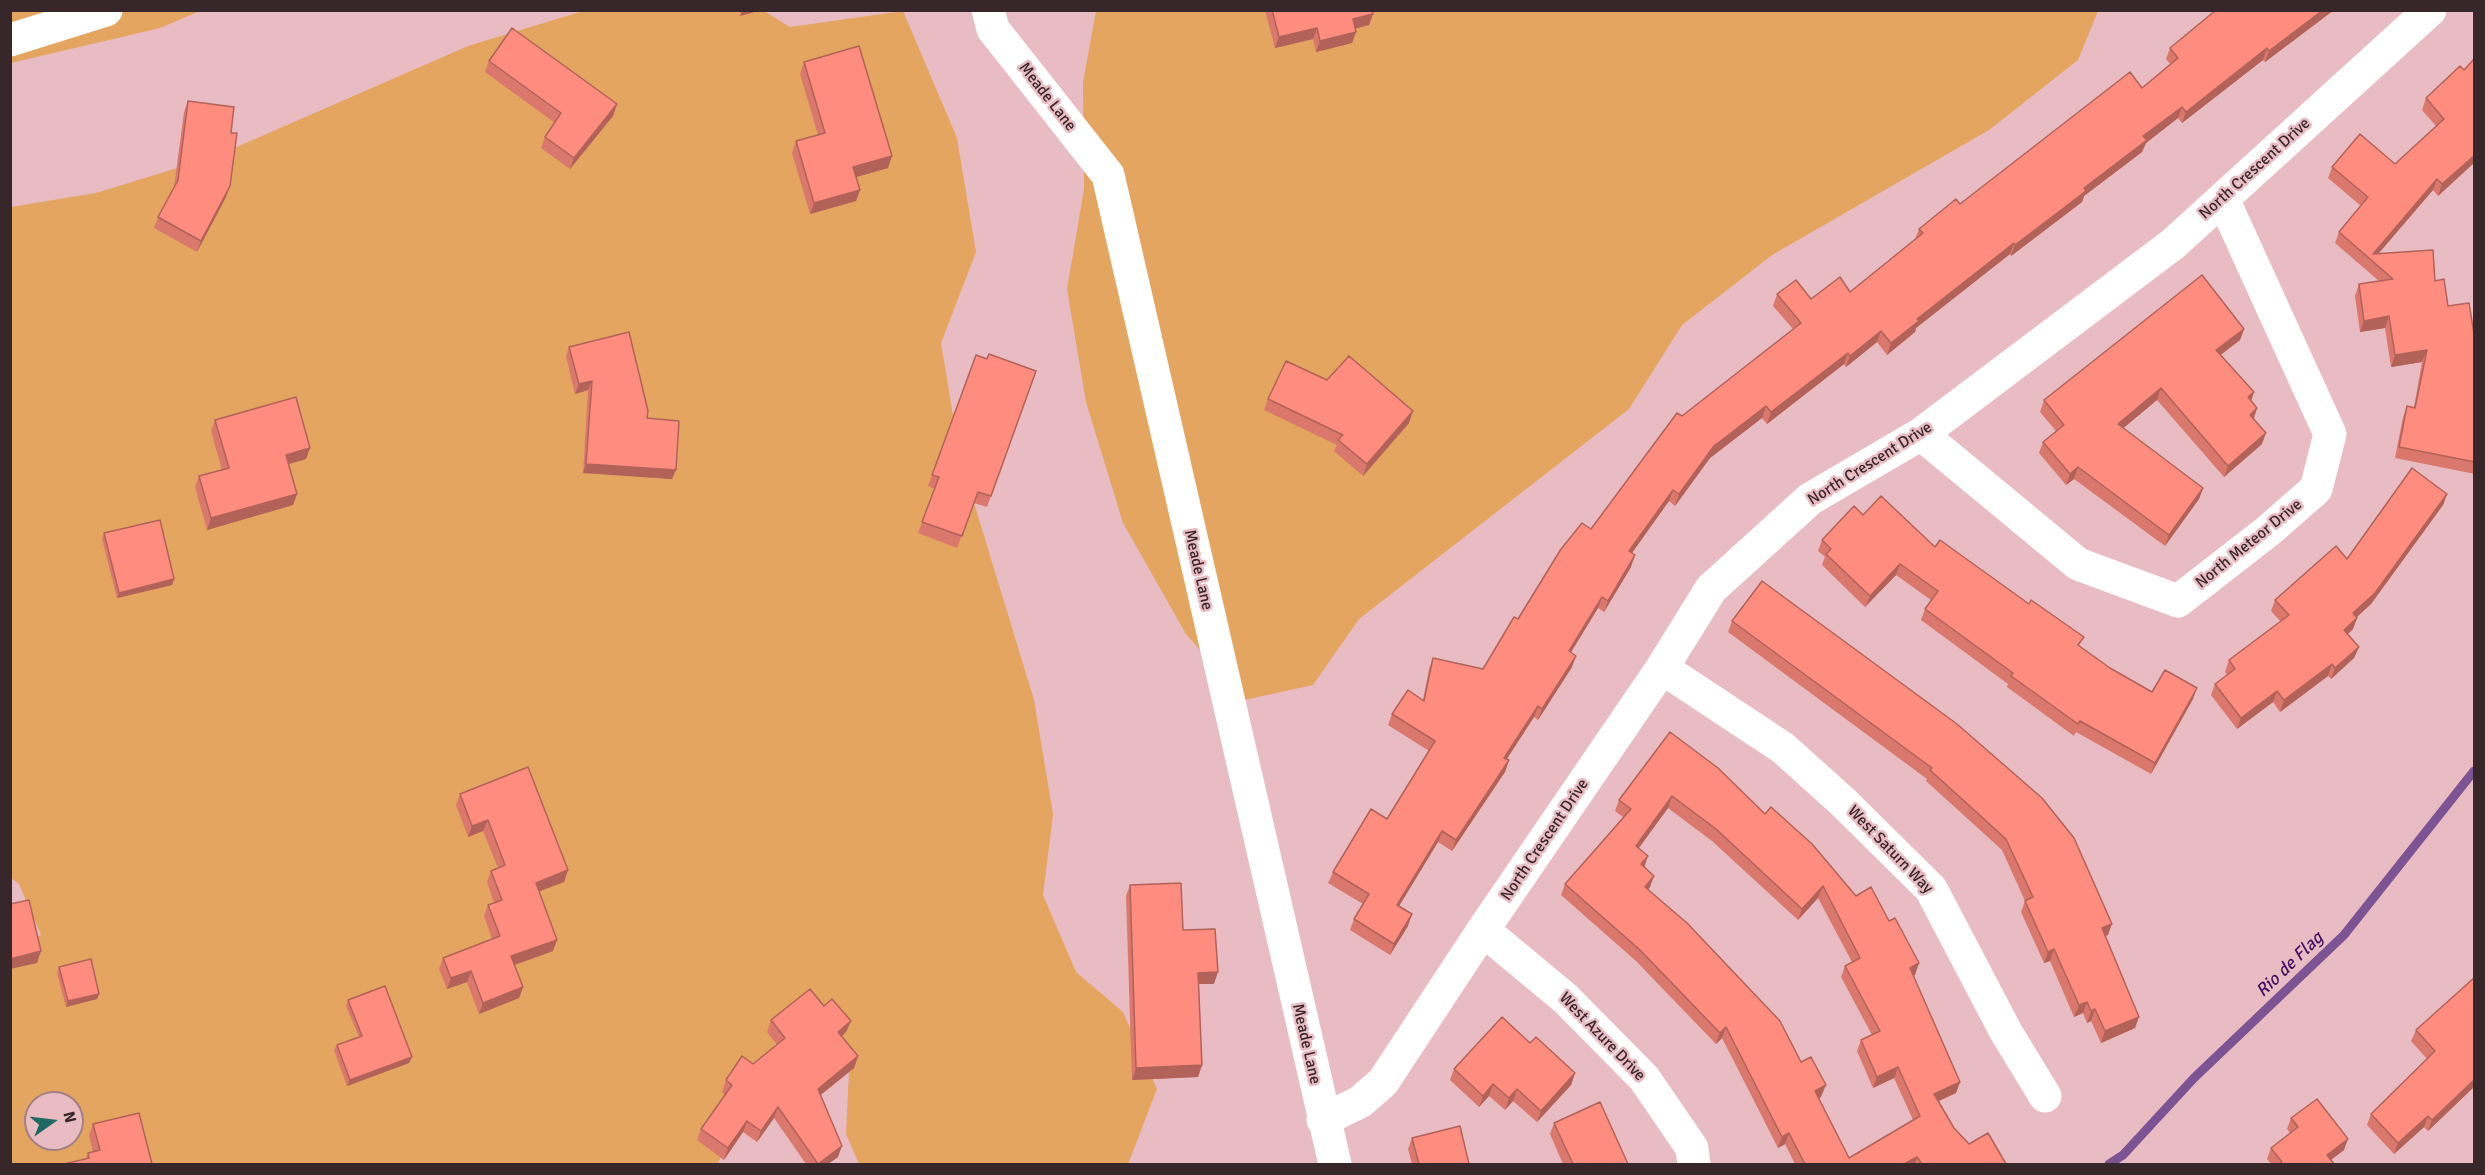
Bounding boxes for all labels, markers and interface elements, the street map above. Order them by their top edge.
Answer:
street label: Meade Lane [1014,59,1080,135]
street label: North Crescent Drive [2196,114,2314,224]
street label: North Crescent Drive [1804,418,1936,510]
street label: North Meteor Drive [2192,495,2306,593]
street label: Meade Lane [1179,528,1217,612]
street label: North Crescent Drive [1497,776,1593,904]
street label: West Saturn Way [1843,802,1937,898]
water label: Rio de Flag [2252,928,2328,1002]
street label: West Azure Drive [1555,989,1649,1085]
street label: Meade Lane [1287,1002,1325,1086]
north arrow [24,1091,84,1151]
text: N [58,1109,81,1125]

